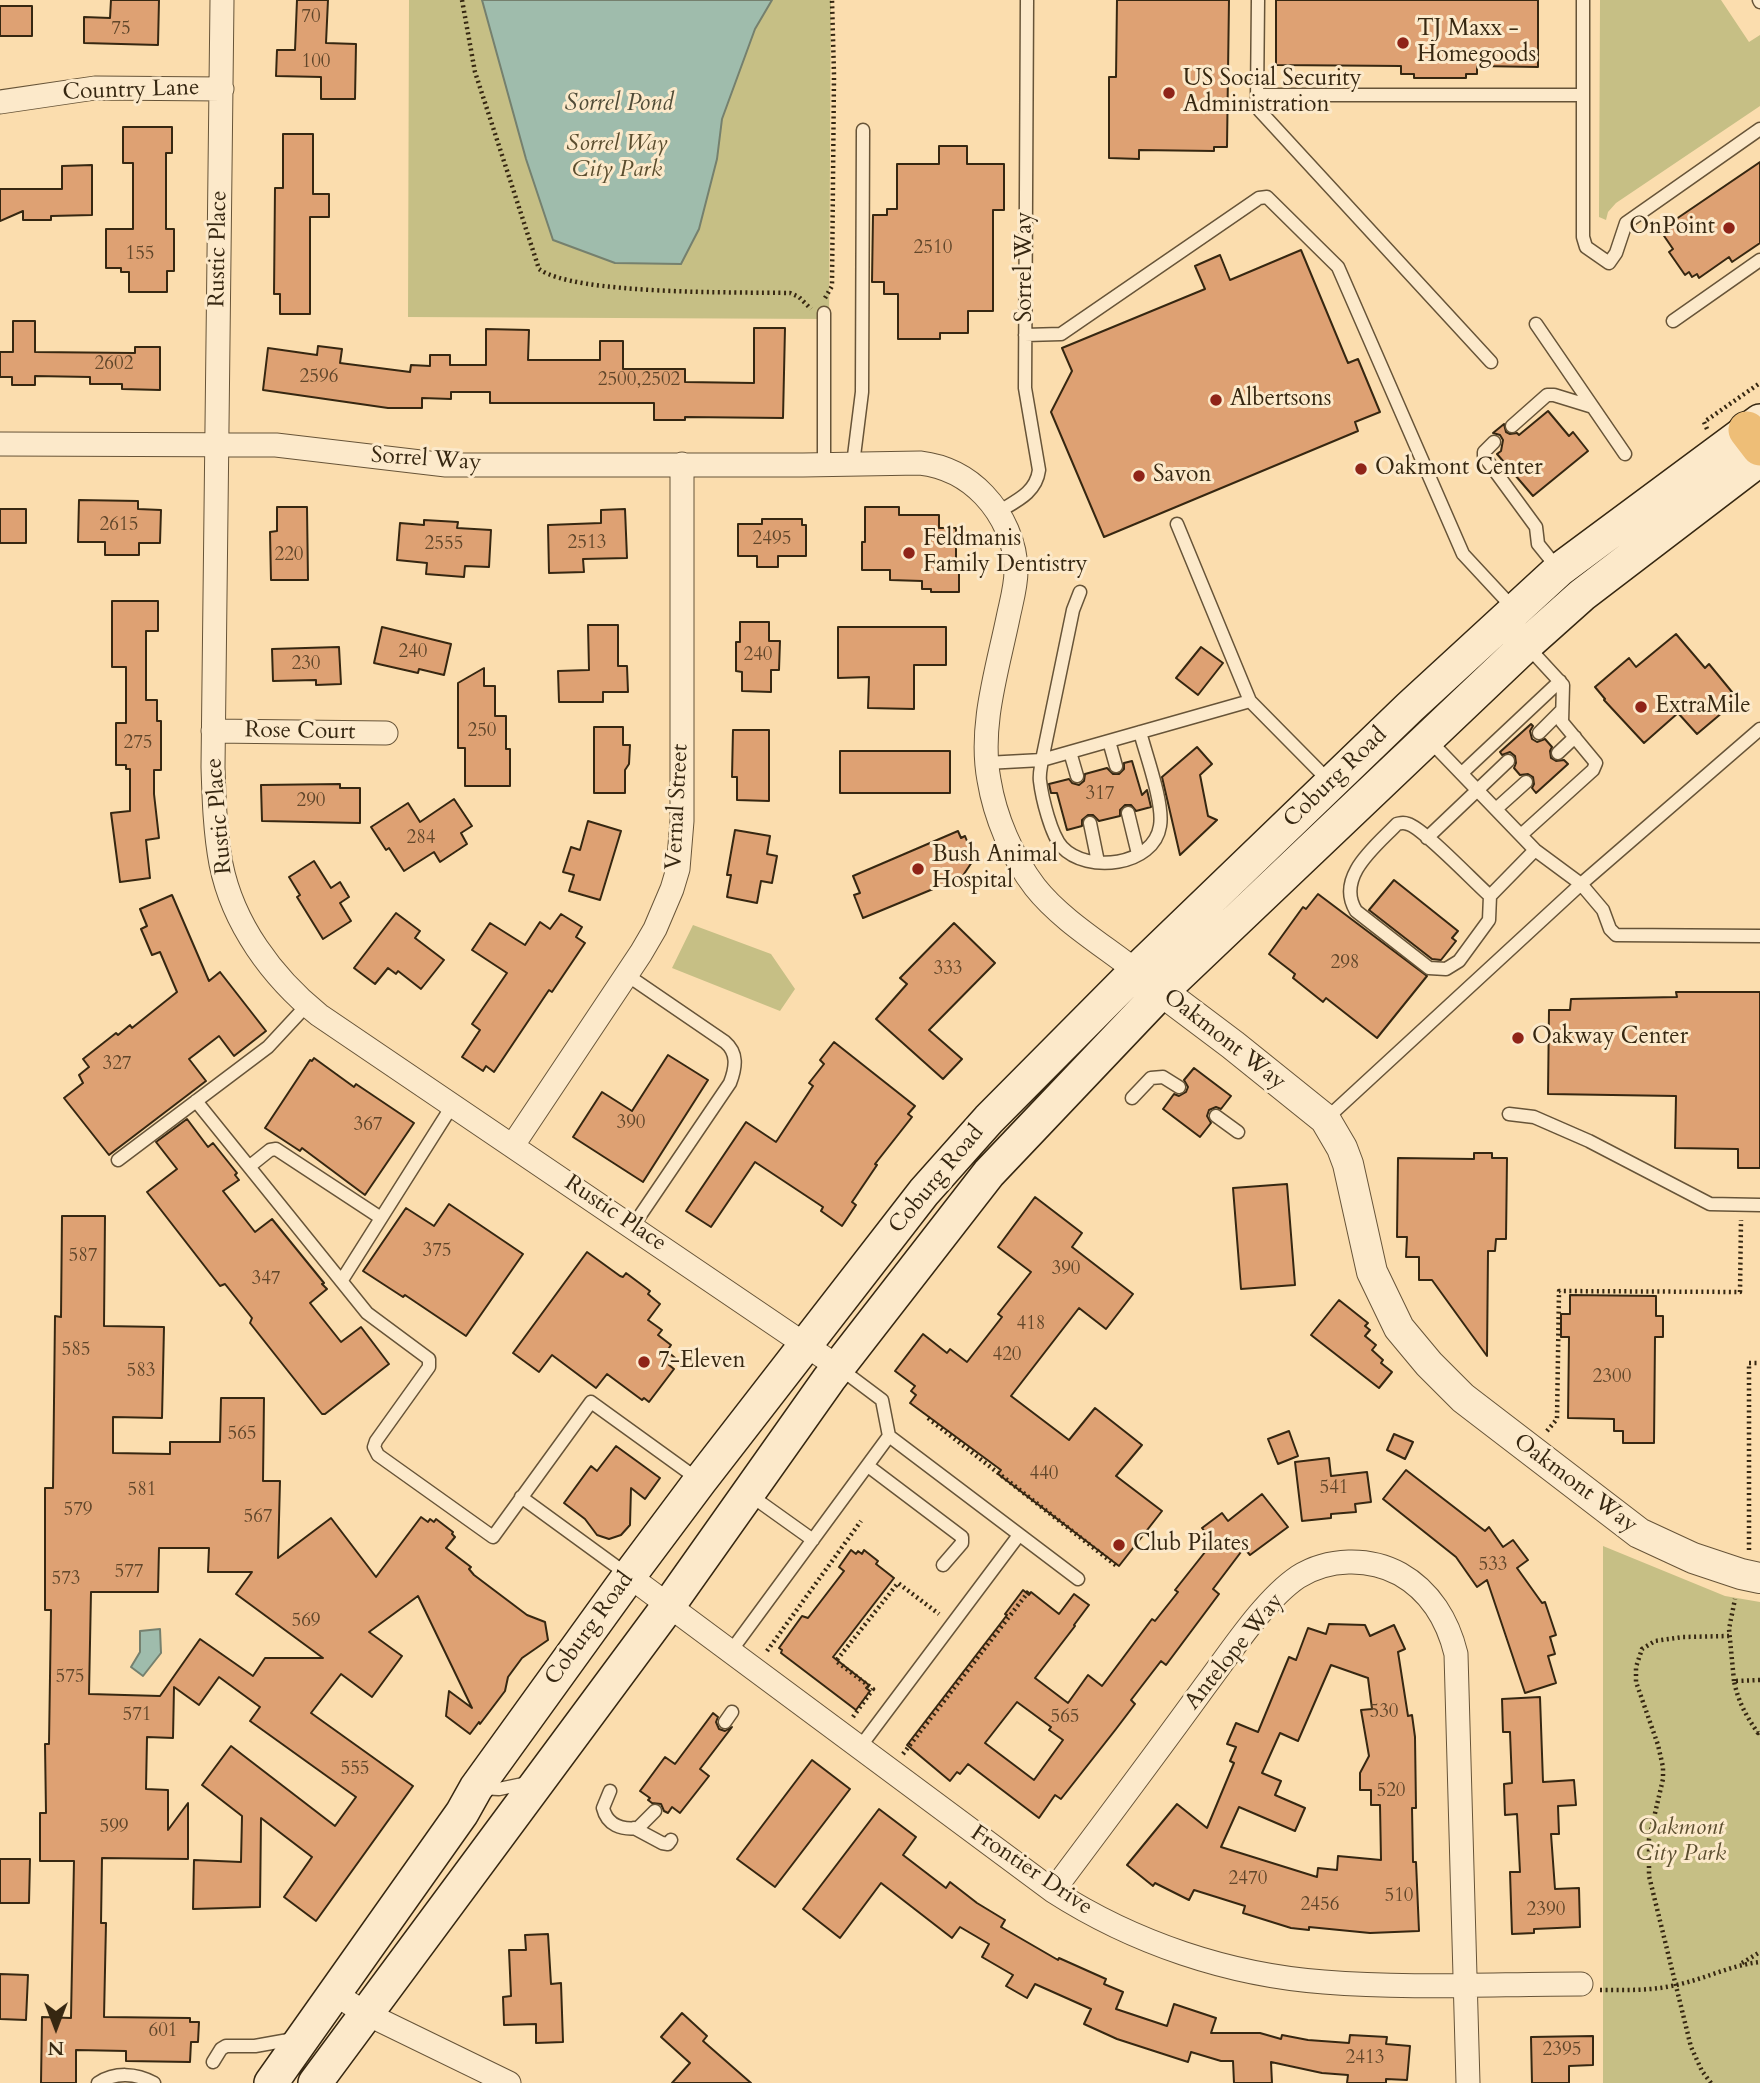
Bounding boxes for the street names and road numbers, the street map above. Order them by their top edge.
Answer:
street label: Country Lane [62,75,200,107]
street label: Rustic Place [204,190,234,308]
street label: Sorrel Way [1012,212,1040,322]
street label: Sorrel Way [370,442,482,478]
street label: Rose Court [244,717,356,747]
street label: Coburg Road [1279,722,1393,834]
street label: Vernal Street [661,743,695,871]
street label: Rustic Place [201,757,239,875]
street label: Oakmont Way [1157,984,1291,1096]
street label: Coburg Road [884,1120,990,1240]
street label: Rustic Place [559,1170,671,1258]
street label: Oakmont Way [1508,1428,1642,1540]
street label: Coburg Road [540,1567,640,1691]
street label: Antelope Way [1180,1588,1290,1716]
street label: Frontier Drive [965,1820,1097,1922]

